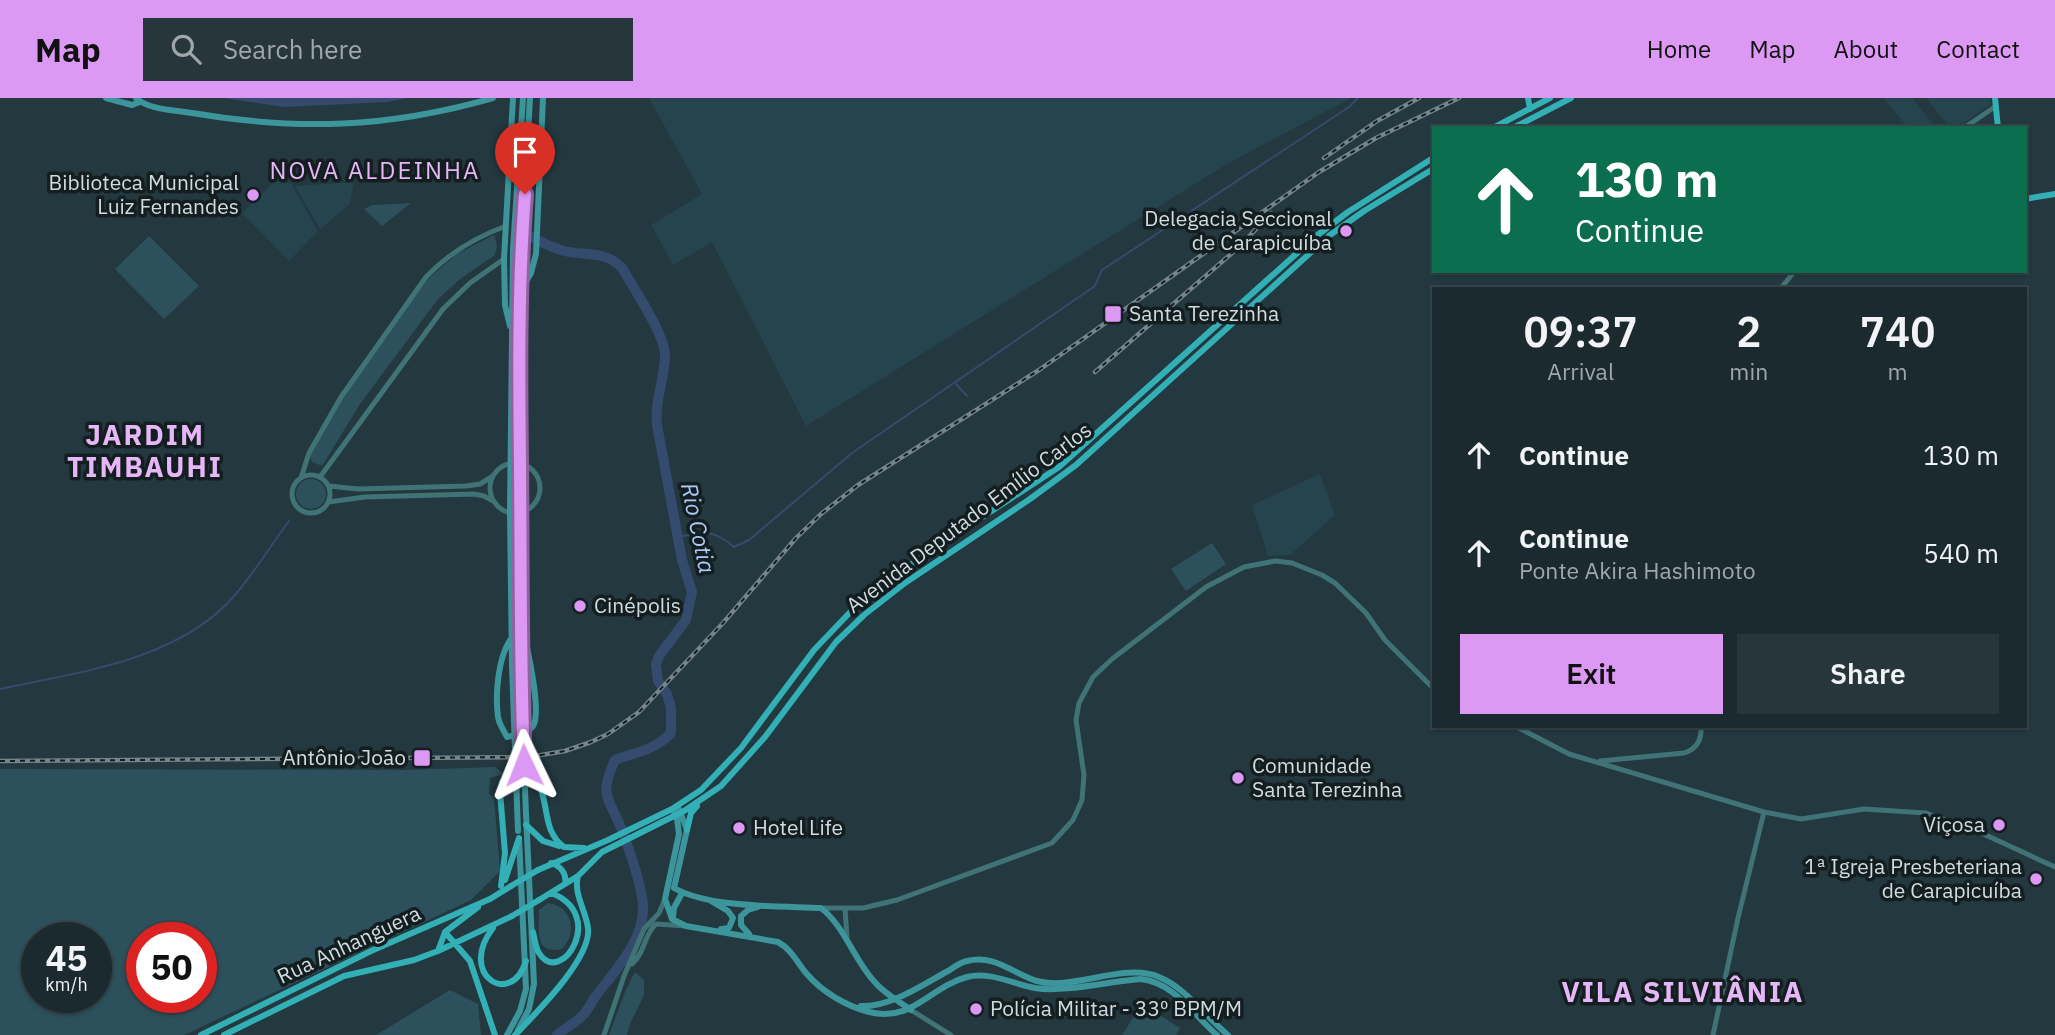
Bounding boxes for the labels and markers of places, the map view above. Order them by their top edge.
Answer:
pin [495,122,555,194]
place label: Biblioteca Municipal Luiz Fernandes [49,168,239,220]
marker: Biblioteca Municipal Luiz Fernandes [245,187,261,203]
place label: Delegacia Seccional de Carapicuíba [1144,204,1332,256]
marker: Delegacia Seccional de Carapicuíba [1338,223,1354,239]
place label: Santa Terezinha [1129,299,1279,327]
marker: Santa Terezinha [1103,304,1123,324]
place label: Cinépolis [594,591,681,619]
marker: Cinépolis [572,598,588,614]
place label: Antônio João [282,743,406,771]
marker: Antônio João [412,748,432,768]
place label: Comunidade Santa Terezinha [1252,751,1402,803]
marker: Comunidade Santa Terezinha [1230,770,1246,786]
place label: Viçosa [1923,810,1985,838]
place label: Hotel Life [753,813,843,841]
marker: Viçosa [1991,817,2007,833]
marker: Hotel Life [731,820,747,836]
place label: 1ª Igreja Presbeteriana de Carapicuíba [1804,852,2022,904]
marker: 1ª Igreja Presbeteriana de Carapicuíba [2028,871,2044,887]
place label: Polícia Militar - 33º BPM/M [990,994,1242,1022]
marker: Polícia Militar - 33º BPM/M [968,1001,984,1017]

